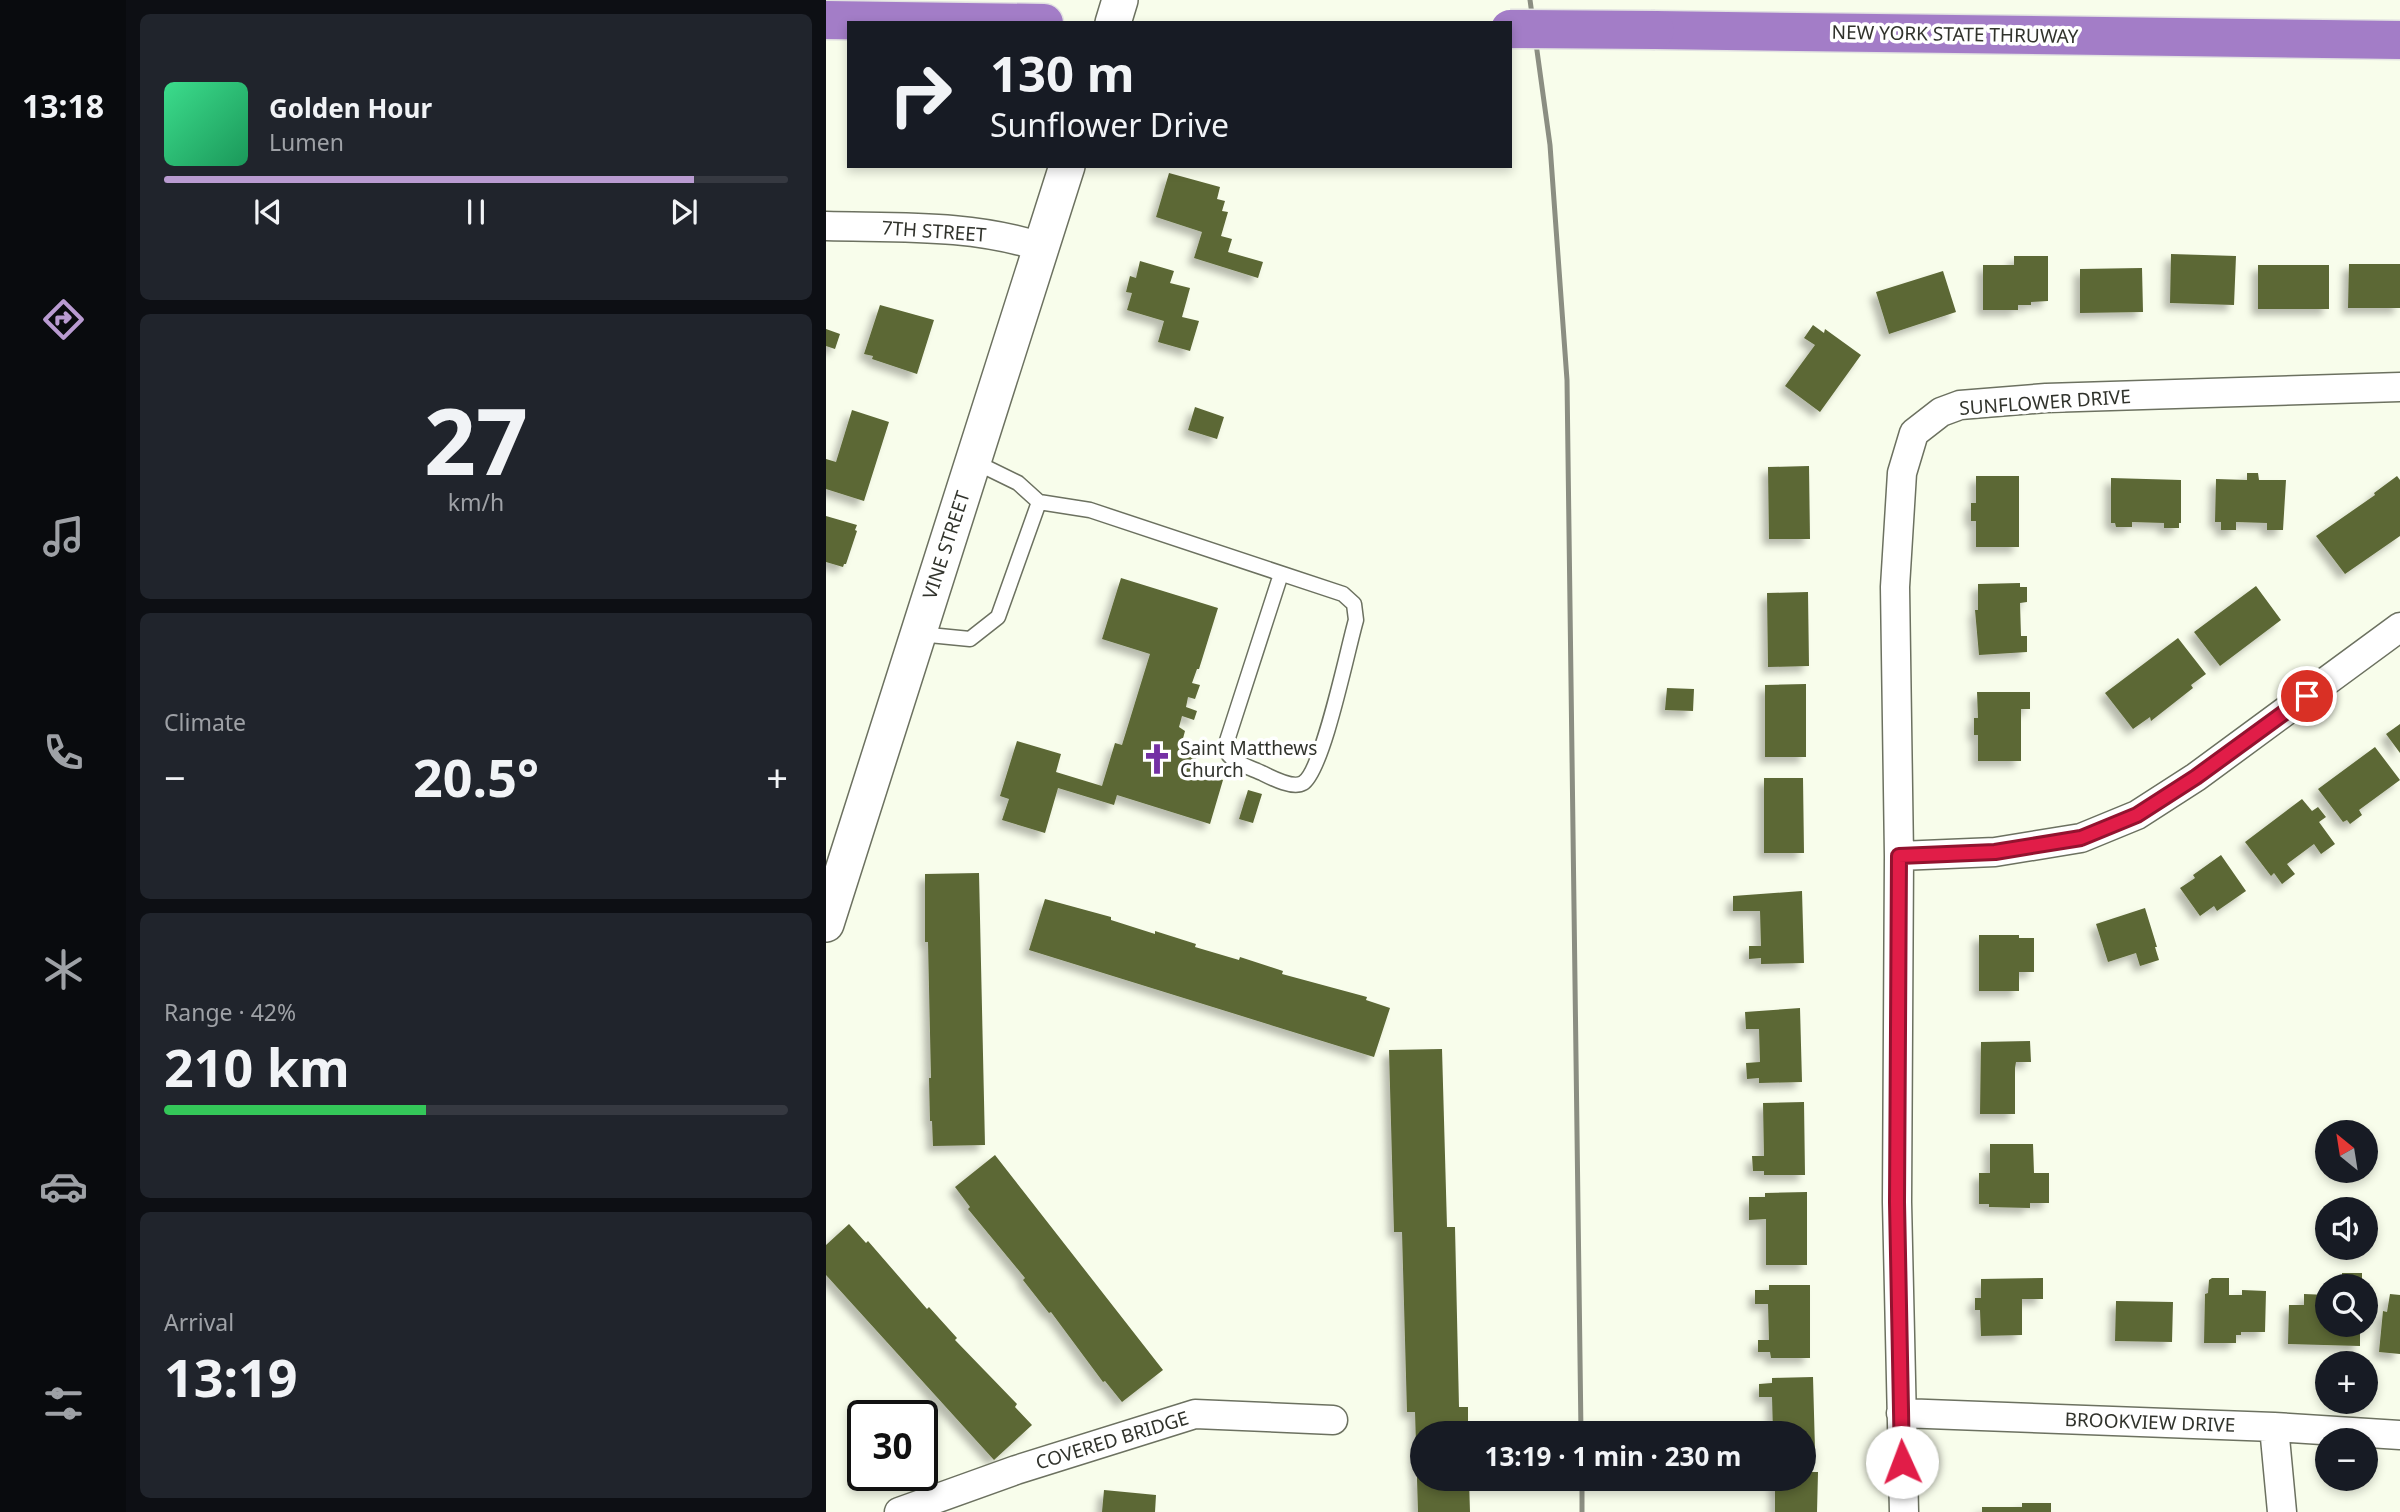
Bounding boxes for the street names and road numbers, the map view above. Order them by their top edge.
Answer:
street label: NEW YORK STATE THRUWAY [1831,19,2079,49]
street label: 7TH STREET [881,214,988,248]
street label: SUNFLOWER DRIVE [1958,383,2132,421]
street label: VINE STREET [916,487,976,602]
street label: COVERED BRIDGE [1033,1404,1191,1476]
street label: BROOKVIEW DRIVE [2064,1406,2236,1438]

